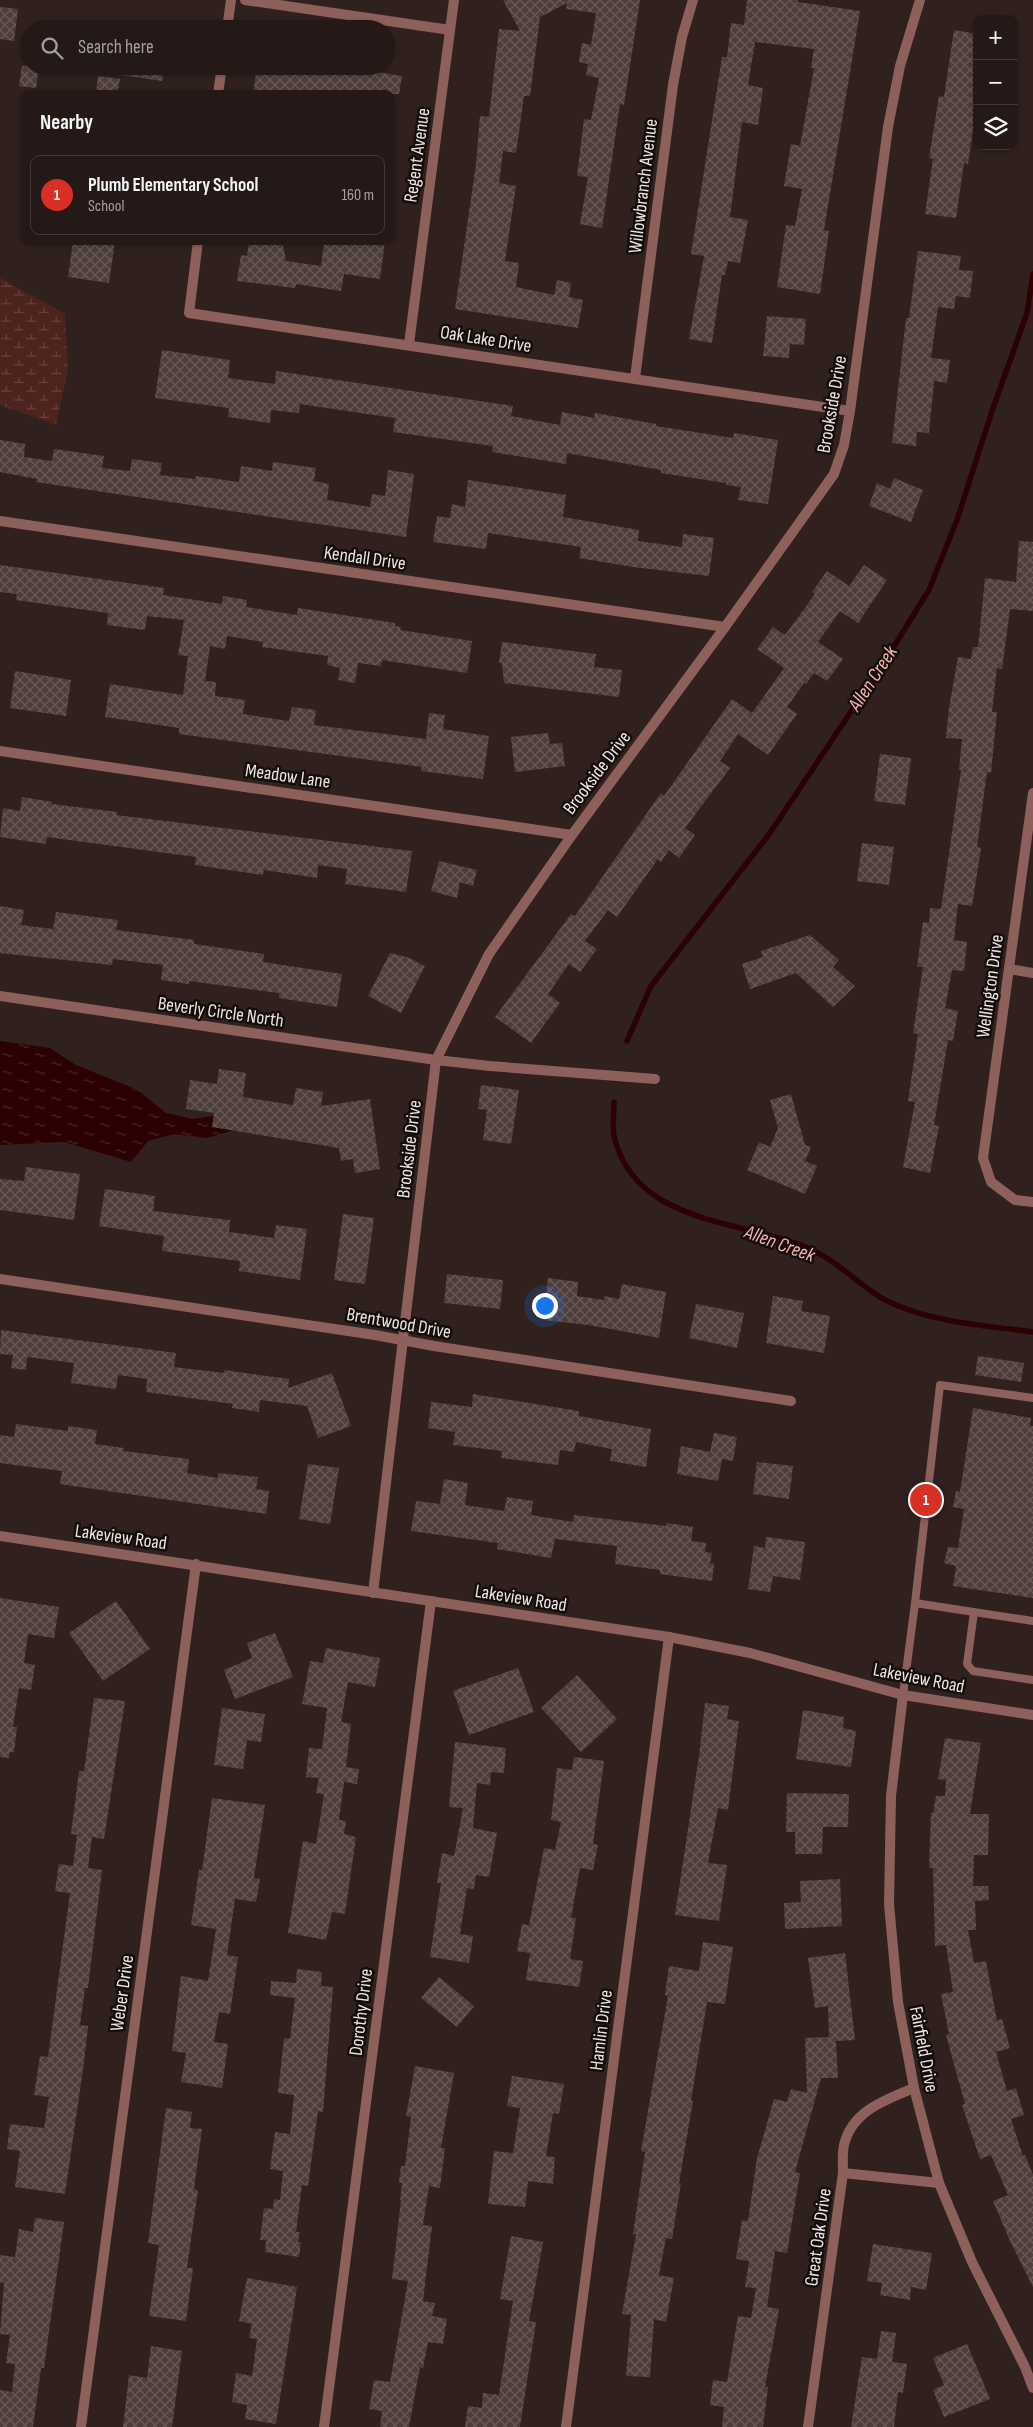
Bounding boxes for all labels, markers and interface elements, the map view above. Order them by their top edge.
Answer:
map controls [973,15,1018,150]
button: + [973,15,1018,60]
search box [20,20,395,75]
icon: search [38,34,66,62]
text: Search here [78,36,154,59]
button: − [973,60,1018,105]
button: layers [973,105,1018,150]
street label: Regent Avenue [399,107,435,204]
text: Nearby [40,110,93,135]
street label: Willowbranch Avenue [624,118,663,255]
text: Plumb Elementary School [88,174,258,197]
text: 1 [54,186,60,205]
text: 160 m [341,186,374,205]
text: School [88,197,124,216]
street label: Oak Lake Drive [439,321,533,358]
street label: Brookside Drive [813,354,852,455]
street label: Kendall Drive [322,541,407,576]
water label: Allen Creek [842,641,903,717]
street label: Brookside Drive [558,727,636,819]
street label: Meadow Lane [244,759,332,794]
street label: Wellington Drive [972,933,1009,1039]
street label: Beverly Circle North [156,992,285,1033]
street label: Brookside Drive [392,1099,427,1199]
water label: Allen Creek [740,1220,819,1268]
your location [532,1293,558,1319]
street label: Brentwood Drive [345,1303,453,1344]
pin: 1 [910,1481,942,1519]
street label: Lakeview Road [73,1520,168,1555]
street label: Lakeview Road [473,1580,568,1617]
street label: Lakeview Road [871,1658,966,1699]
street label: Weber Drive [106,1954,139,2033]
street label: Dorothy Drive [345,1967,378,2057]
street label: Hamlin Drive [585,1989,618,2072]
street label: Fairfield Drive [904,2004,943,2094]
street label: Great Oak Drive [800,2187,837,2288]

